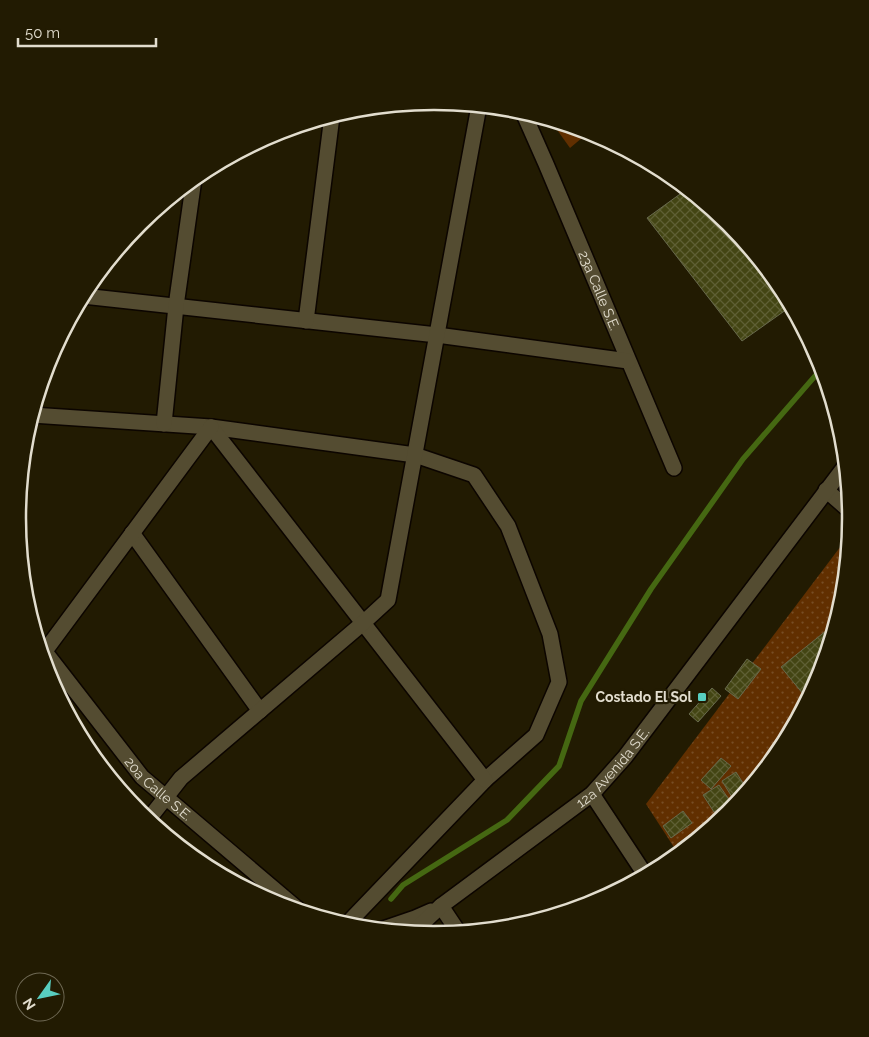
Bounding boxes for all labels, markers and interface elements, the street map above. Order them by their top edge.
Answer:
scale bar [18,15,155,47]
text: 50 m [25,24,60,42]
street label: 23a Calle S.E. [575,248,623,333]
place label: Costado El Sol [595,689,693,705]
marker: Costado El Sol [696,691,708,703]
street label: 12a Avenida S.E. [573,724,652,811]
street label: 20a Calle S.E. [121,754,195,824]
north arrow [15,972,65,1022]
text: N [19,995,39,1013]

